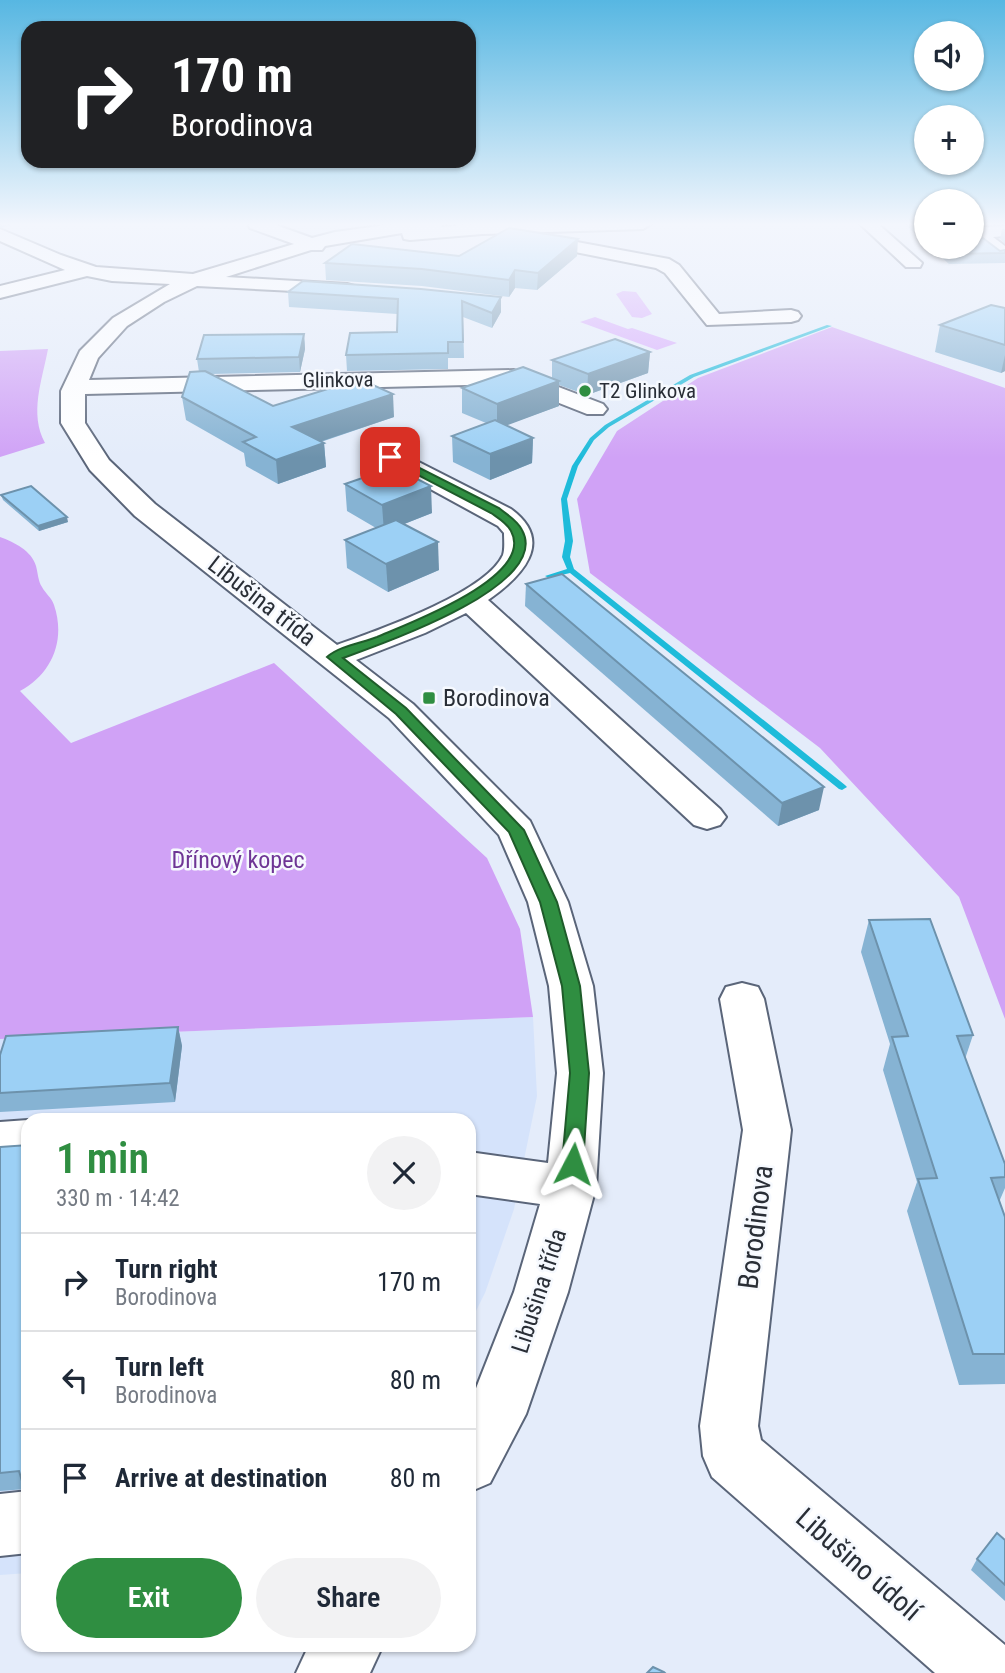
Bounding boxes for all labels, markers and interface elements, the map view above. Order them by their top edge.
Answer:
map controls [914,21,984,259]
button: sound [914,21,984,91]
text: 170 m [171,47,293,104]
icon: right [56,49,147,140]
button: + [914,105,984,175]
text: Borodinova [171,106,313,144]
button: − [914,189,984,259]
street label: Glinkova [302,367,374,393]
place label: T2 Glinkova [599,379,696,403]
marker: T2 Glinkova [577,383,593,399]
pin [360,427,420,487]
icon: arrive [371,438,409,476]
street label: Libušina třída [203,550,321,652]
place label: Borodinova [443,684,550,712]
marker: Borodinova [421,690,437,706]
park label: Dřínový kopec [172,846,304,874]
position arrow [536,1127,610,1201]
text: 1 min [56,1134,149,1183]
button: close [367,1136,441,1210]
street label: Borodinova [732,1163,779,1291]
text: 330 m · 14:42 [56,1185,180,1212]
street label: Libušina třída [506,1225,572,1357]
text: Turn right [115,1254,217,1284]
icon: right [56,1263,94,1301]
text: 170 m [377,1267,441,1297]
text: Borodinova [115,1284,217,1311]
text: Turn left [115,1352,204,1382]
icon: left [56,1361,94,1399]
text: 80 m [390,1365,441,1395]
text: Borodinova [115,1382,217,1409]
icon: arrive [56,1459,94,1497]
text: Arrive at destination [115,1463,327,1493]
text: 80 m [390,1463,441,1493]
street label: Libušino údolí [789,1501,929,1629]
button: Exit [56,1558,242,1638]
button: Share [256,1558,441,1638]

